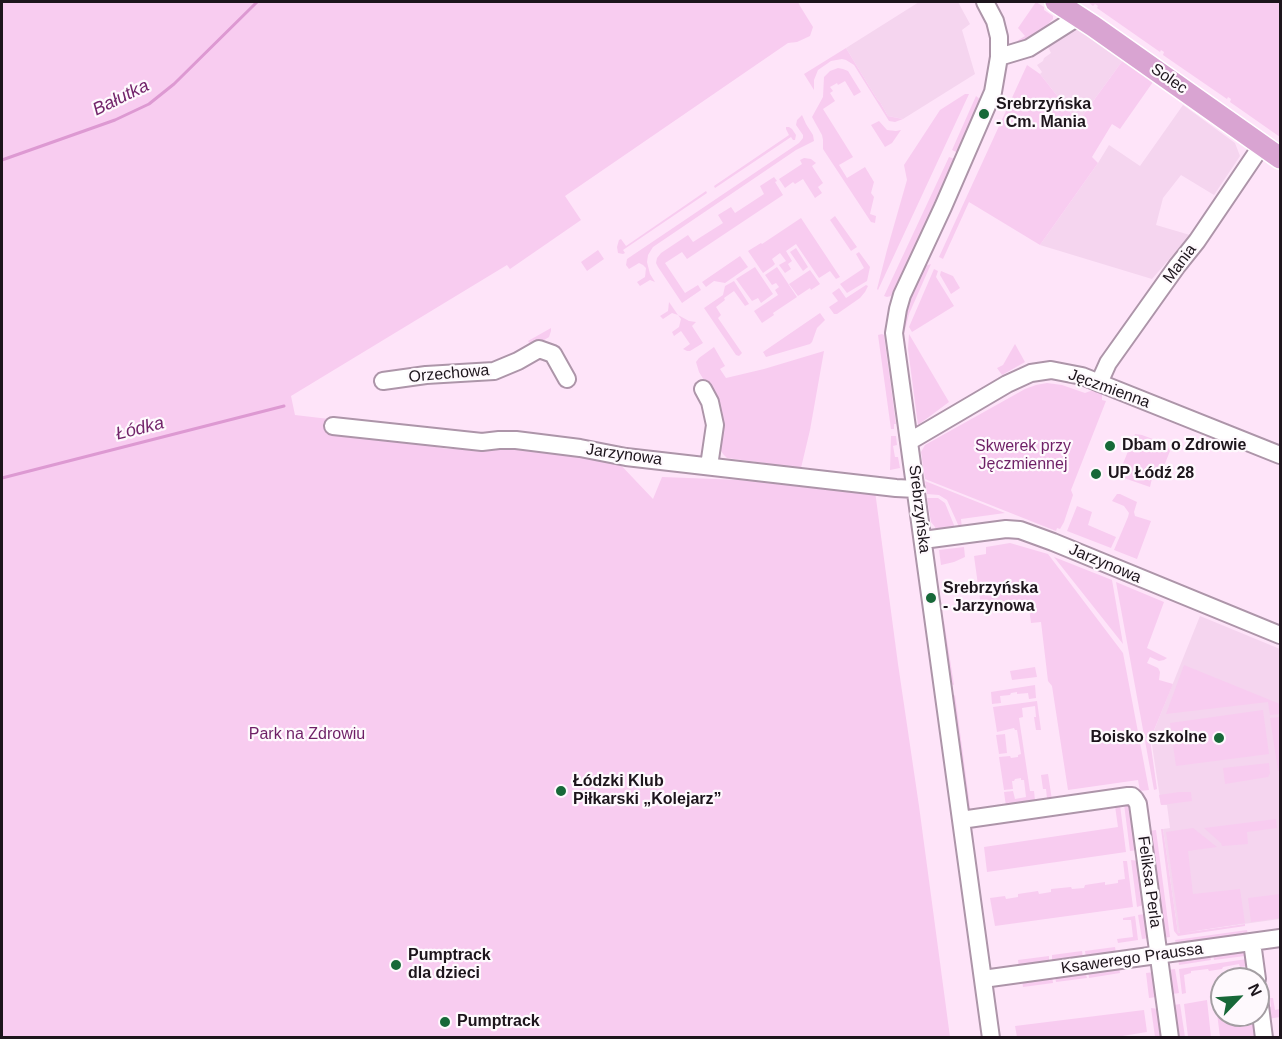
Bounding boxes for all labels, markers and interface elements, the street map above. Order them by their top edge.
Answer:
street label: Solec [1147,60,1191,98]
water label: Bałutka [89,75,153,121]
place label: Srebrzyńska - Cm. Mania [996,95,1091,133]
marker: Srebrzyńska - Cm. Mania [977,107,991,121]
street label: Mania [1159,241,1201,287]
street label: Orzechowa [408,361,490,387]
street label: Jęczmienna [1066,365,1152,413]
water label: Łódka [114,413,166,445]
place label: Dbam o Zdrowie [1122,436,1246,456]
park label: Skwerek przy Jęczmiennej [975,437,1071,475]
marker: Dbam o Zdrowie [1103,439,1117,453]
street label: Jarzynowa [585,440,663,470]
street label: Srebrzyńska [904,464,934,554]
place label: UP Łódź 28 [1108,464,1194,484]
marker: UP Łódź 28 [1089,467,1103,481]
street label: Jarzynowa [1066,540,1144,588]
place label: Srebrzyńska - Jarzynowa [943,579,1038,617]
marker: Srebrzyńska - Jarzynowa [924,591,938,605]
park label: Park na Zdrowiu [249,725,365,745]
place label: Boisko szkolne [1091,728,1207,748]
marker: Boisko szkolne [1212,731,1226,745]
place label: Łódzki Klub Piłkarski „Kolejarz” [573,772,722,810]
marker: Łódzki Klub Piłkarski „Kolejarz” [554,784,568,798]
street label: Feliksa Perla [1133,835,1165,929]
street label: Ksawerego Praussa [1060,940,1204,978]
place label: Pumptrack dla dzieci [408,946,491,984]
marker: Pumptrack dla dzieci [389,958,403,972]
north arrow [1210,967,1270,1027]
text: N [1245,981,1265,999]
place label: Pumptrack [457,1012,540,1032]
marker: Pumptrack [438,1015,452,1029]

